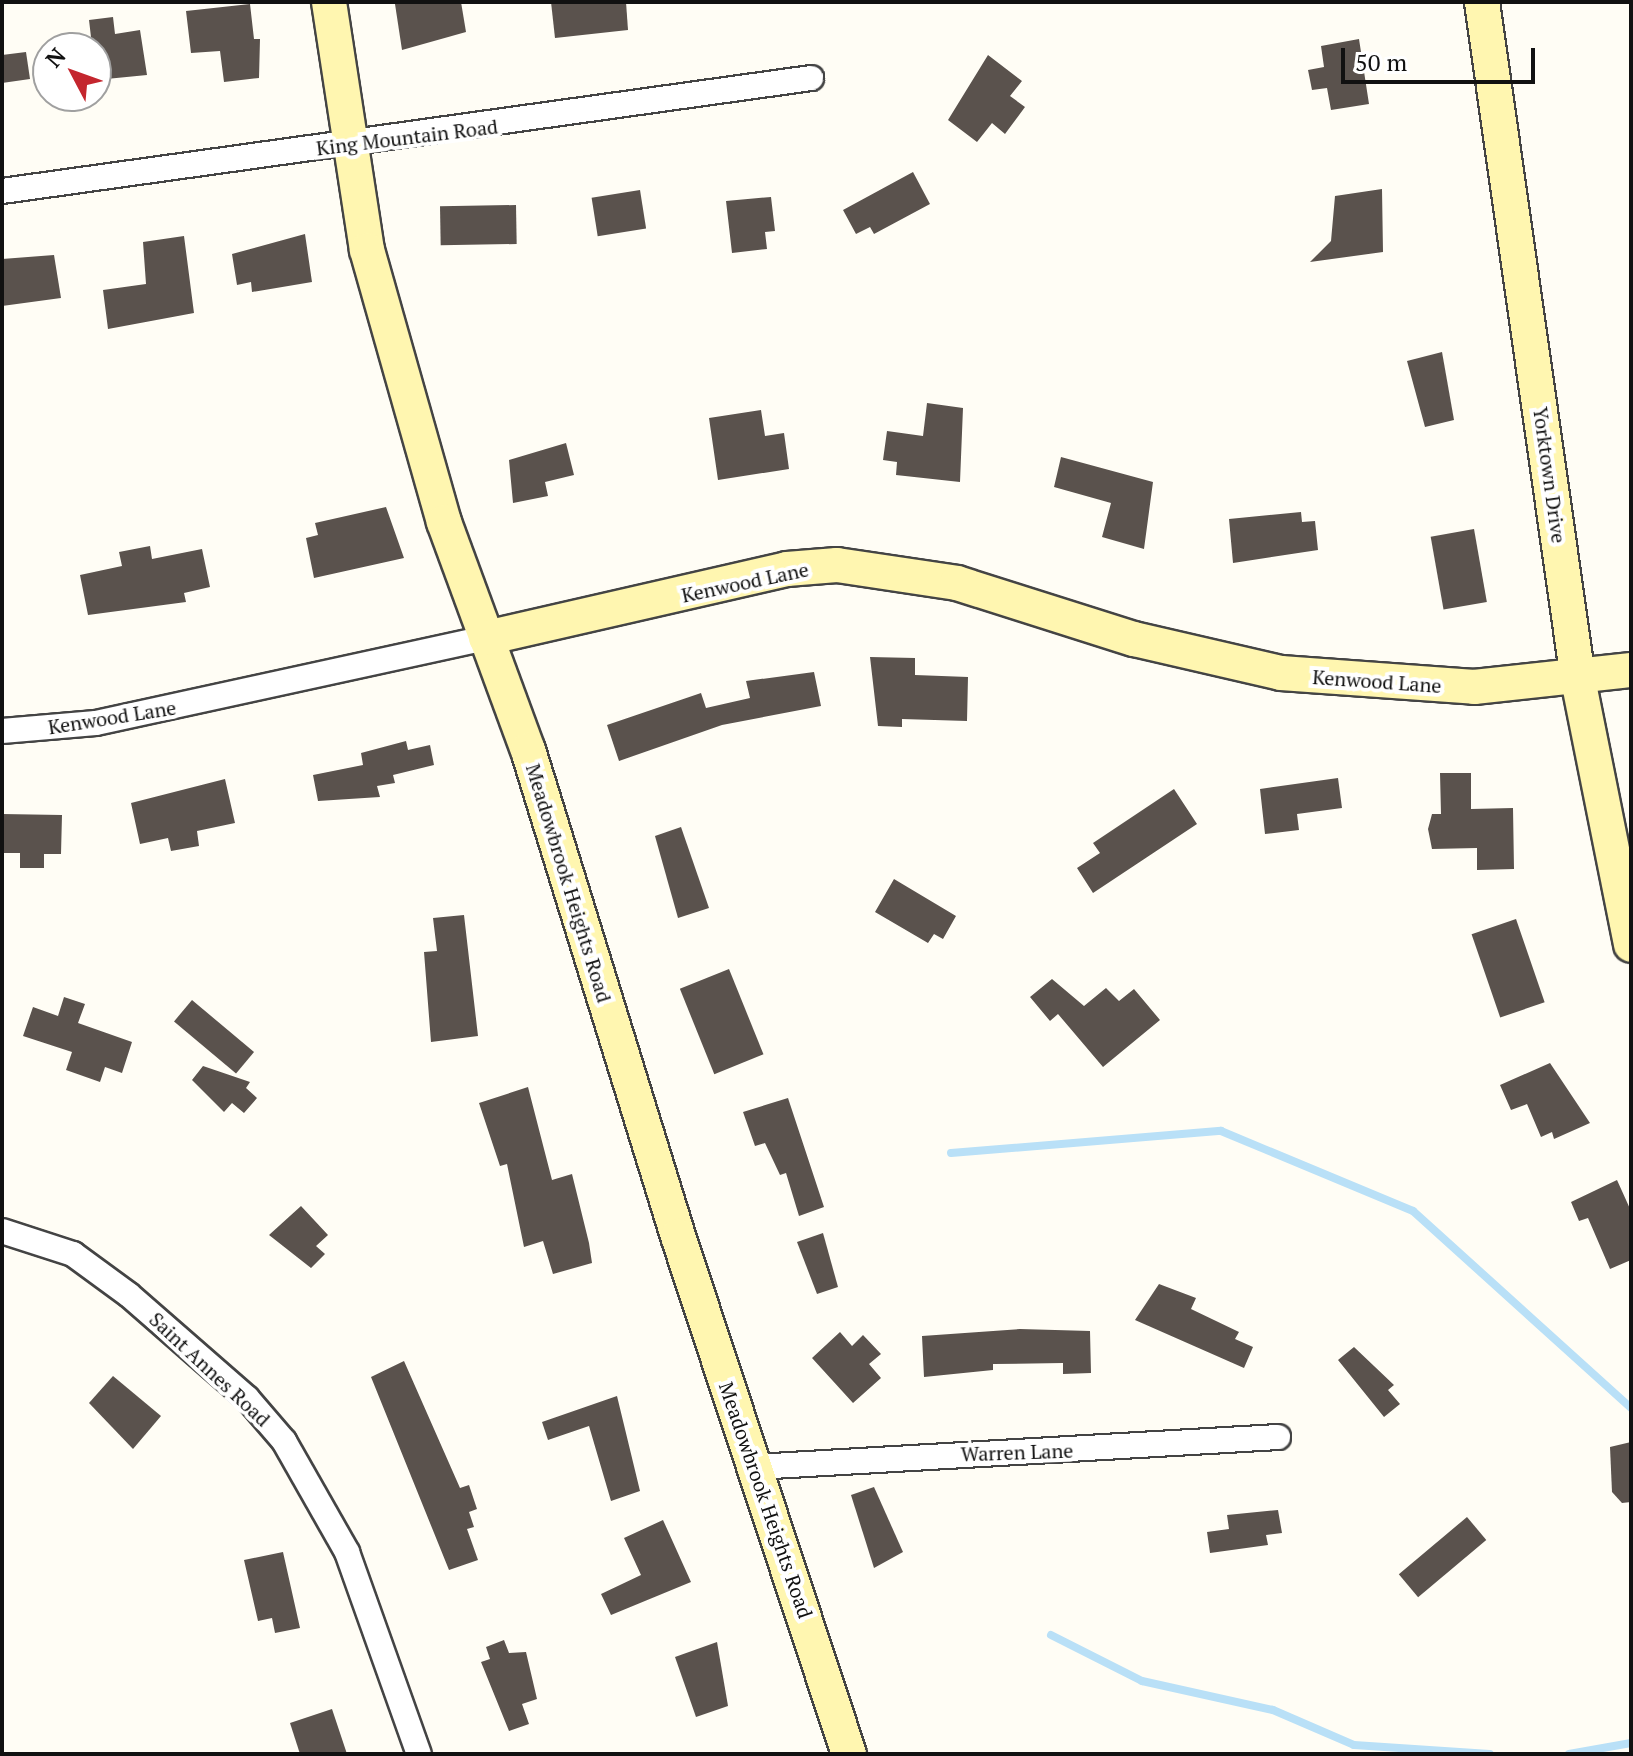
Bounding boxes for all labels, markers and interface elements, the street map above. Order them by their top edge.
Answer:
north arrow [32,32,112,112]
scale bar [1345,32,1539,82]
text: N [39,41,71,73]
text: 50 m [1355,46,1407,78]
street label: King Mountain Road [315,114,499,160]
street label: Yorktown Drive [1529,405,1571,545]
street label: Kenwood Lane [679,557,811,607]
street label: Kenwood Lane [1312,665,1442,697]
street label: Kenwood Lane [46,695,178,739]
street label: Meadowbrook Heights Road [521,761,617,1005]
street label: Saint Annes Road [145,1307,275,1431]
street label: Meadowbrook Heights Road [714,1379,818,1621]
street label: Warren Lane [960,1438,1074,1466]

